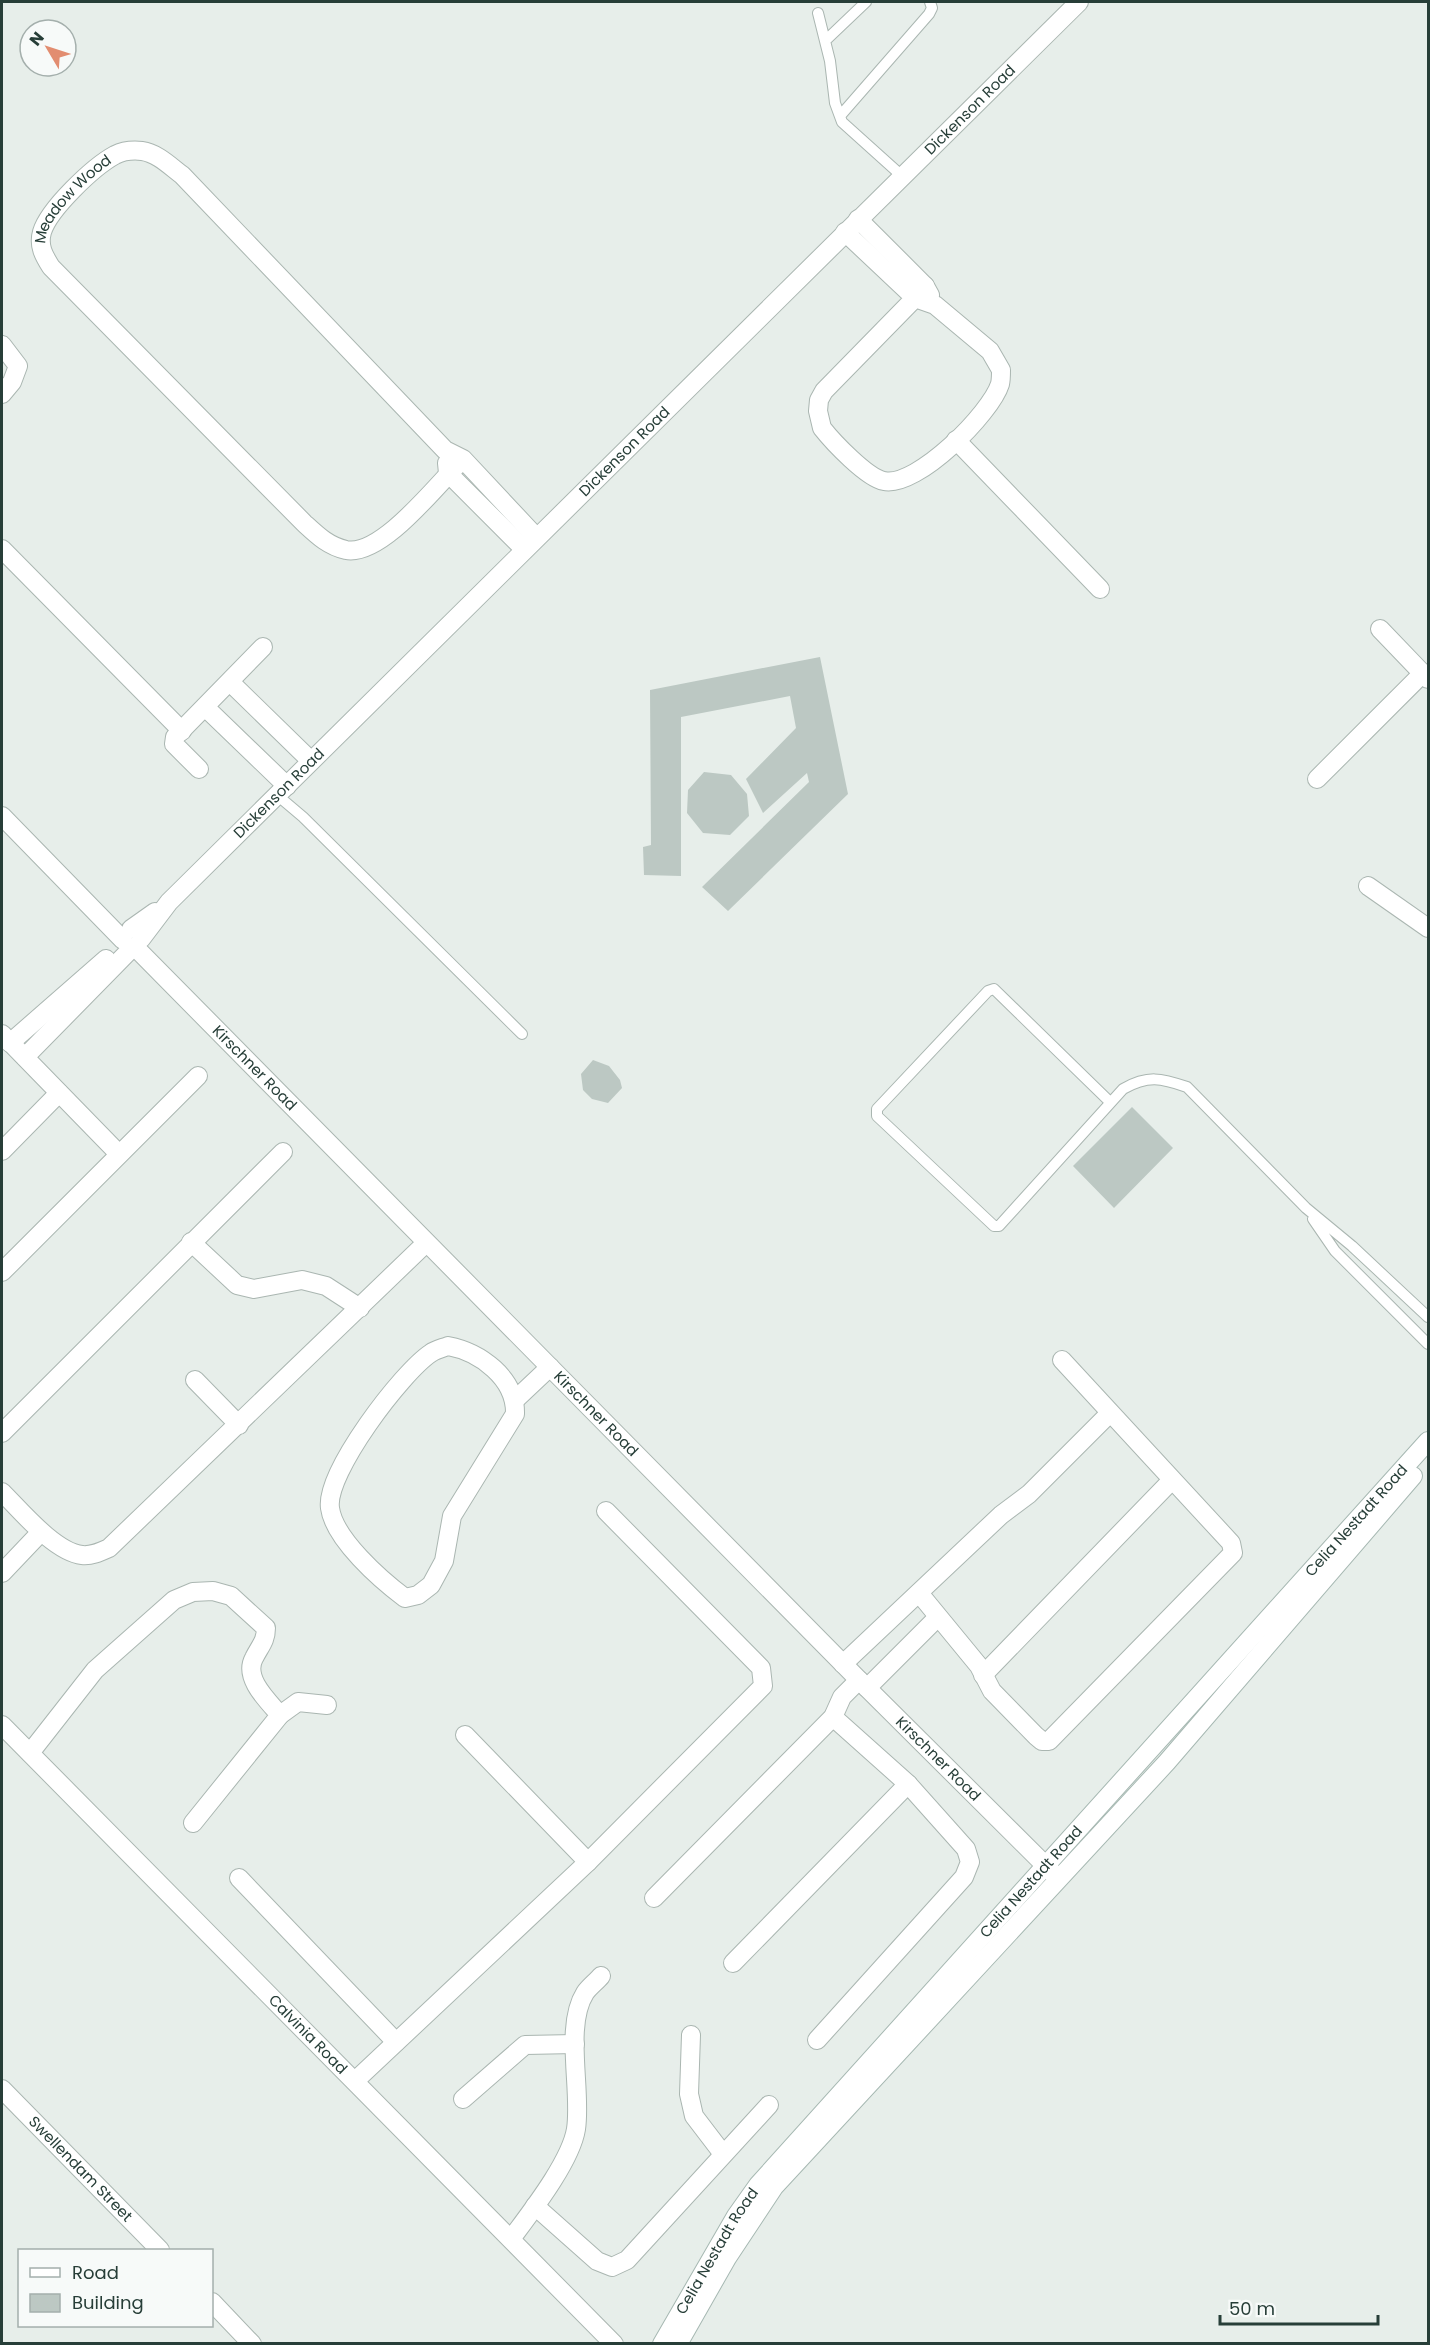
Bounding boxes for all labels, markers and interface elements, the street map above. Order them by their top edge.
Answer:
north arrow [18,18,78,78]
text: N [24,27,49,51]
street label: Dickenson Road [920,60,1020,159]
street label: Meadow Wood [29,149,115,245]
street label: Dickenson Road [574,401,674,501]
street label: Dickenson Road [228,743,329,843]
street label: Kirschner Road [208,1020,302,1115]
street label: Kirschner Road [549,1366,643,1461]
street label: Celia Nestadt Road [1300,1460,1412,1581]
street label: Kirschner Road [891,1711,986,1806]
street label: Celia Nestadt Road [975,1821,1087,1942]
street label: Calvinia Road [264,1990,352,2078]
street label: Swellendam Street [24,2111,138,2226]
street label: Celia Nestadt Road [670,2183,763,2318]
legend [18,2249,213,2327]
text: Road [72,2260,119,2285]
scale bar [1220,2288,1378,2326]
text: Building [72,2290,144,2315]
text: 50 m [1229,2296,1275,2321]

